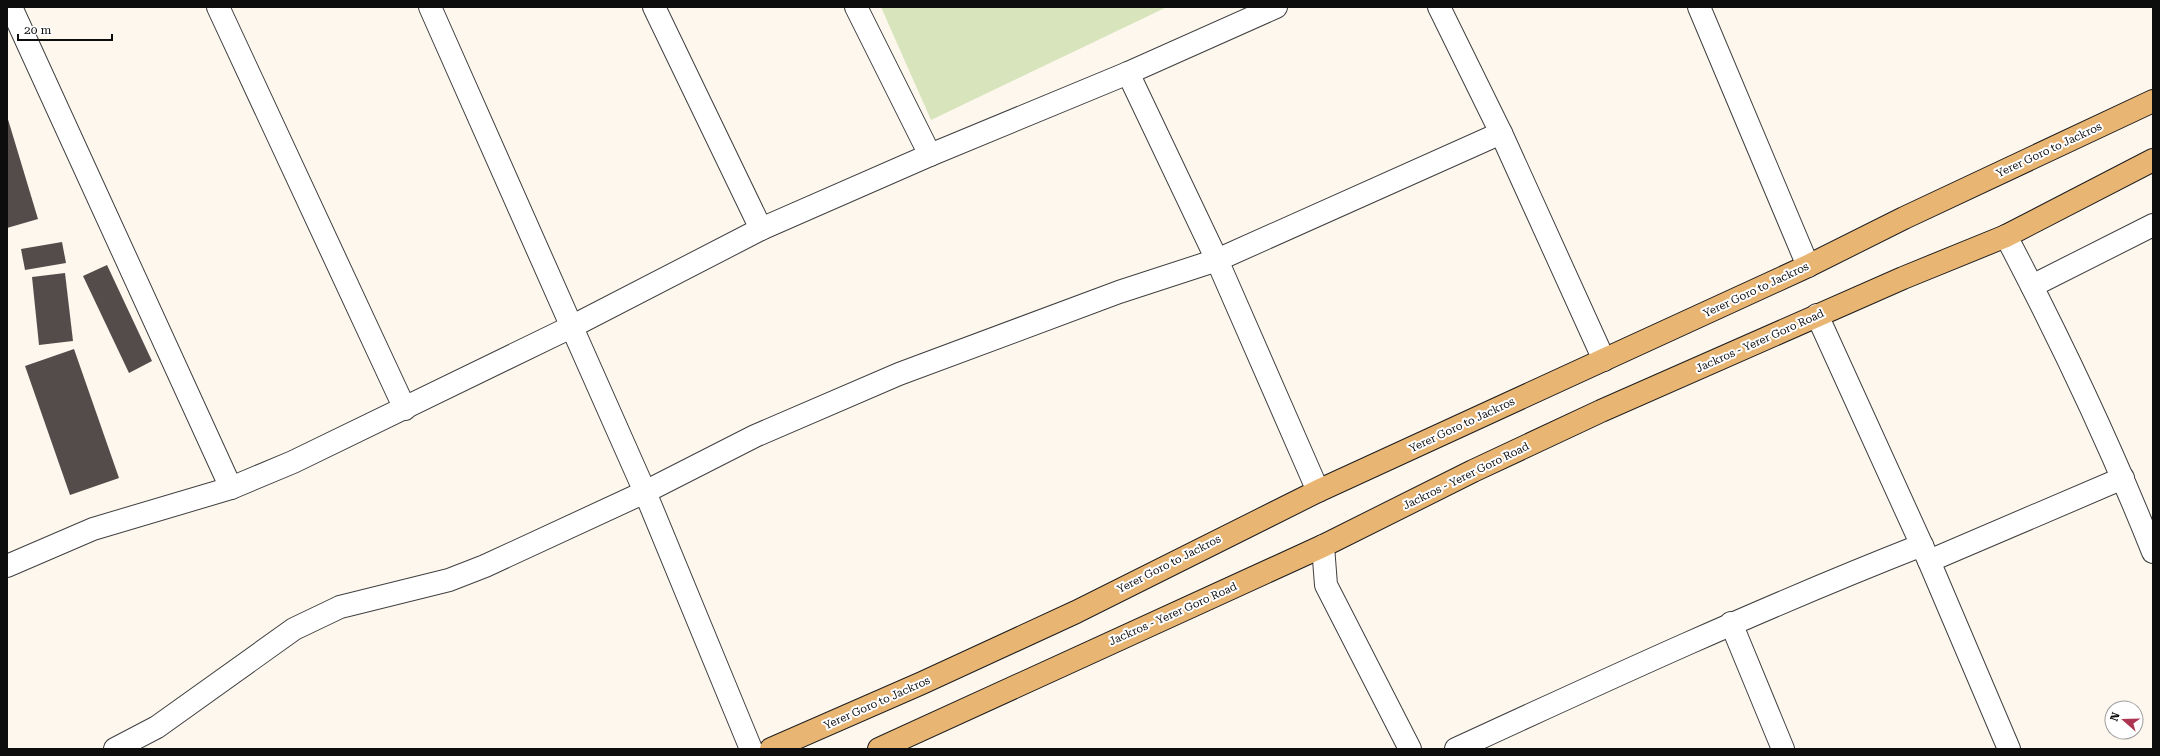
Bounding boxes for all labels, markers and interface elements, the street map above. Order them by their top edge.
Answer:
scale bar [18,16,112,42]
text: 20 m [24,23,51,37]
street label: Yerer Goro to Jackros [1994,120,2104,180]
street label: Yerer Goro to Jackros [1701,260,1811,320]
street label: Jackros - Yerer Goro Road [1694,307,1826,375]
street label: Yerer Goro to Jackros [1407,395,1517,455]
street label: Jackros - Yerer Goro Road [1401,440,1531,512]
street label: Yerer Goro to Jackros [1115,532,1223,596]
street label: Jackros - Yerer Goro Road [1107,580,1239,648]
street label: Yerer Goro to Jackros [822,674,932,732]
north arrow [2104,700,2144,740]
text: N [2108,710,2123,723]

